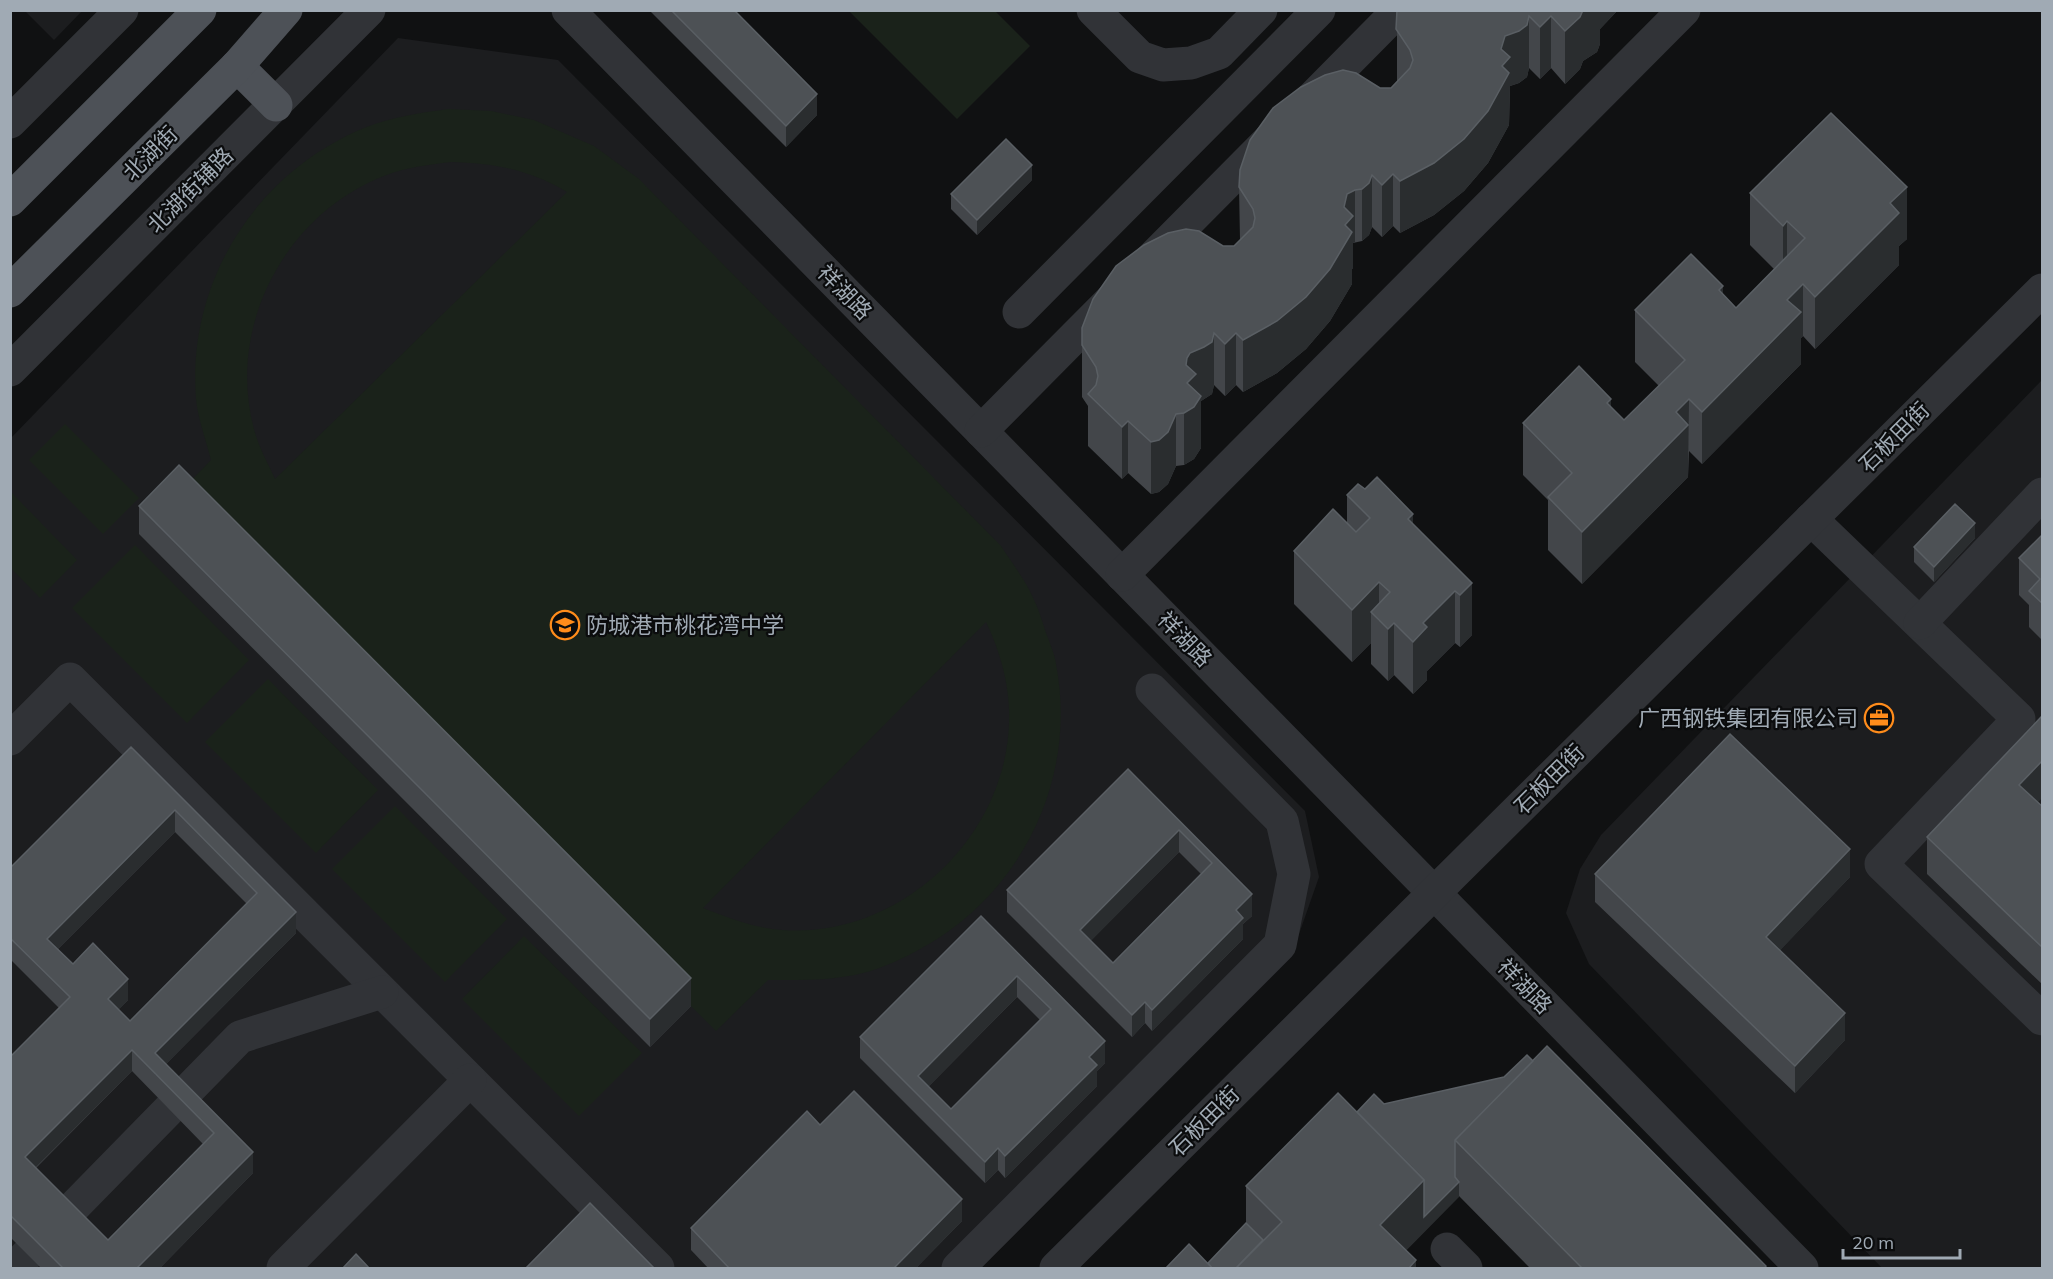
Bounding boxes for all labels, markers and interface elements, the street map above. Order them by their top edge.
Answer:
street label: 北湖街 [117,120,183,186]
street label: 北湖街辅路 [141,141,239,239]
street label: 祥湖路 [812,259,878,325]
street label: 石板田街 [1853,396,1935,478]
street label: 祥湖路 [1152,606,1218,672]
school or university icon: 防城港市桃花湾中学 [549,609,581,641]
place label: 防城港市桃花湾中学 [586,611,784,639]
office icon: 广西钢铁集团有限公司 [1863,702,1895,734]
place label: 广西钢铁集团有限公司 [1638,704,1858,732]
street label: 石板田街 [1508,738,1590,820]
street label: 祥湖路 [1492,953,1558,1019]
street label: 石板田街 [1163,1080,1245,1162]
scale bar [1843,1222,1960,1260]
text: 20 m [1852,1231,1894,1254]

